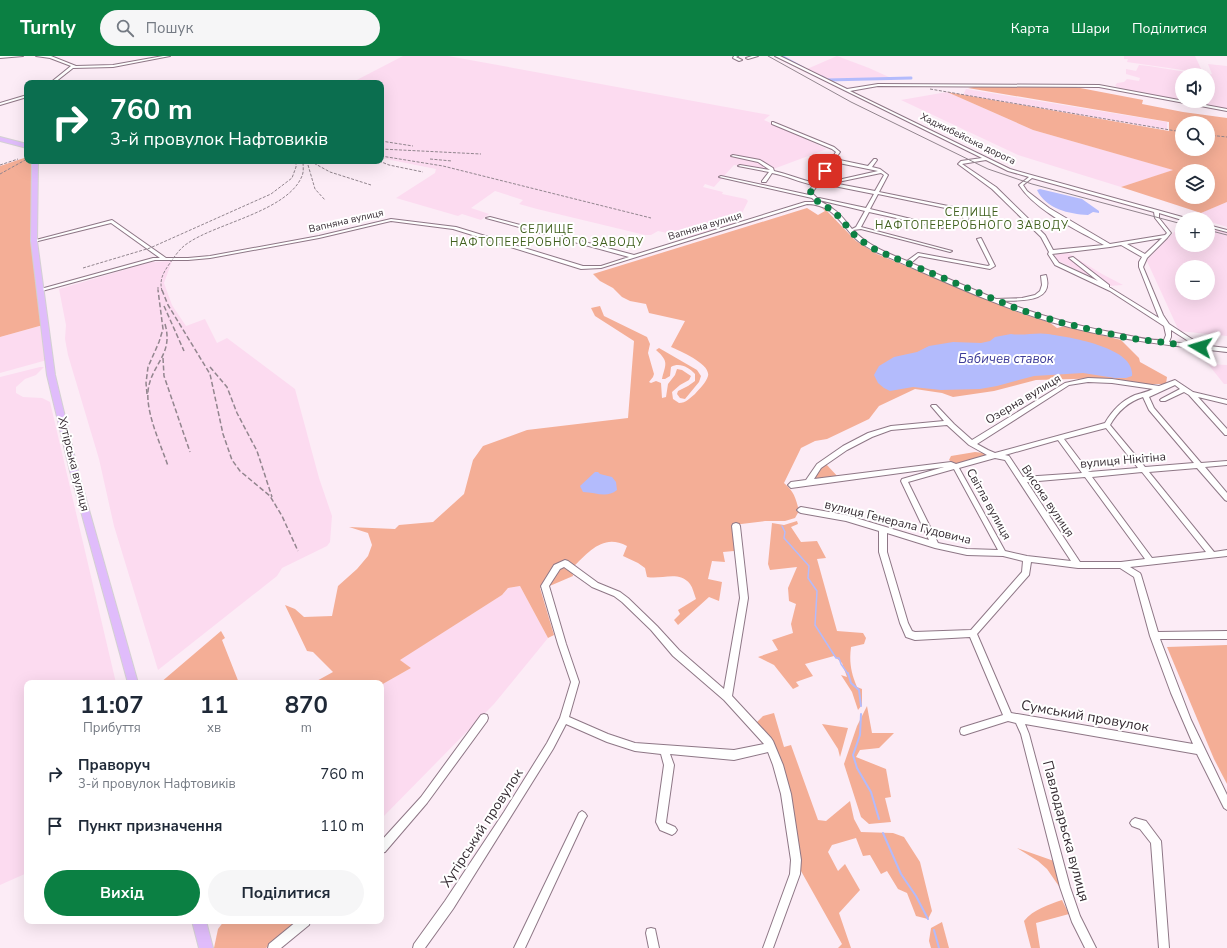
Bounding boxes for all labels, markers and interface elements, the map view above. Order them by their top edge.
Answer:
search box [100,10,380,46]
text: Turnly [20,15,76,41]
icon: search [114,17,136,39]
text: Пошук [146,18,193,38]
text: Карта [1011,19,1049,38]
text: Шари [1071,19,1110,38]
text: Поділитися [1132,19,1207,38]
map controls [1175,68,1215,300]
button: sound [1175,68,1215,108]
text: 760 m [110,91,193,129]
icon: right [44,96,96,148]
street label: Хаджибейська дорога [918,110,1018,168]
button: search [1175,116,1215,156]
text: 3-й провулок Нафтовиків [110,127,328,151]
pin [808,154,842,188]
icon: arrive [814,160,836,182]
button: layers [1175,164,1215,204]
district label: СЕЛИЩЕ НАФТОПЕРЕРОБНОГО ЗАВОДУ [875,205,1069,233]
street label: Вапняна вулиця [307,206,385,236]
street label: Вапняна вулиця [666,208,744,244]
button: + [1175,212,1215,252]
district label: СЕЛИЩЕ НАФТОПЕРЕРОБНОГО ЗАВОДУ [450,222,644,250]
button: − [1175,260,1215,300]
position arrow [1179,326,1221,368]
water label: Бабичев ставок [958,350,1054,368]
street label: Озерна вулиця [982,370,1064,428]
street label: Хутірська вулиця [54,415,94,513]
street label: вулиця Нікітіна [1079,448,1167,472]
street label: Висока вулиця [1018,462,1078,540]
street label: Світла вулиця [963,465,1015,543]
street label: вулиця Генерала Гудовича [823,496,973,548]
text: 11:07 [80,689,144,721]
text: 11 [200,689,229,721]
text: 870 [285,689,328,721]
street label: Сумський провулок [1020,695,1151,737]
text: Прибуття [83,719,141,737]
text: хв [207,719,221,737]
text: m [301,719,312,737]
text: Праворуч [78,755,150,775]
street label: Павлодарьска вулиця [1038,758,1094,904]
icon: right [44,763,66,785]
text: 760 m [320,764,364,784]
street label: Хутірський провулок [436,764,528,891]
text: 3-й провулок Нафтовиків [78,775,236,793]
icon: arrive [44,815,66,837]
text: Пункт призначення [78,816,223,836]
text: 110 m [320,816,364,836]
button: Вихід [44,870,200,916]
button: Поділитися [208,870,364,916]

